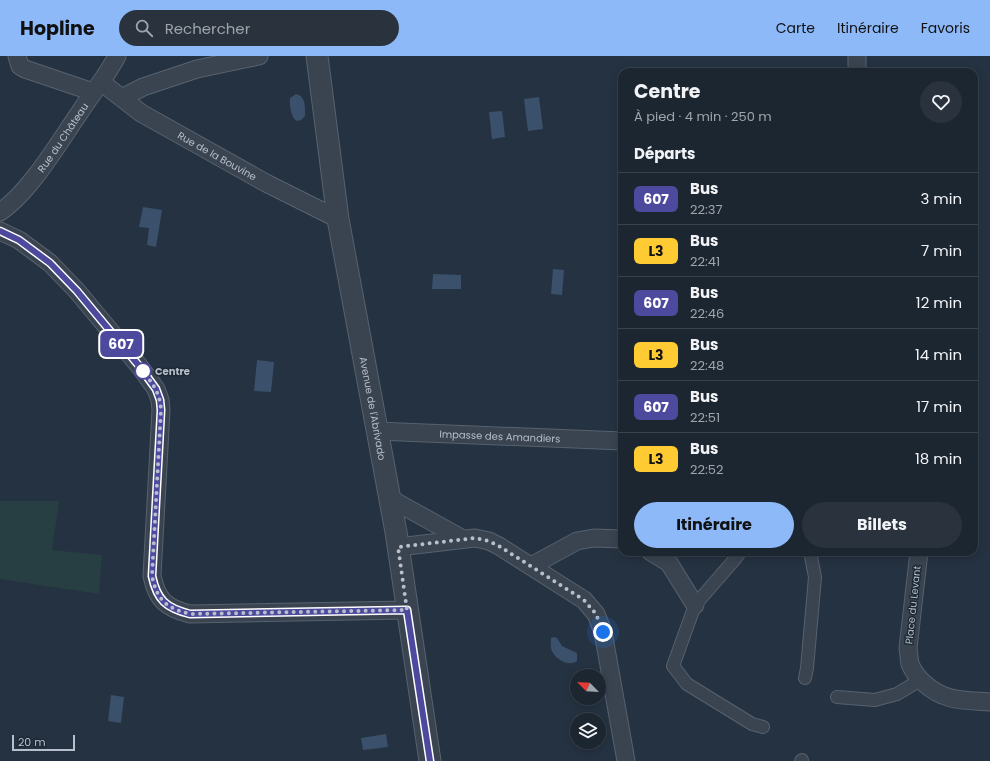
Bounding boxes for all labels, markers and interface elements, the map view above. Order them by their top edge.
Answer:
search box [119,10,399,46]
text: Hopline [20,15,95,42]
icon: search [133,17,155,39]
text: Rechercher [165,18,250,39]
text: Carte [776,18,815,38]
text: Itinéraire [837,18,899,38]
text: Favoris [921,18,970,38]
text: Centre [634,78,701,105]
button: heart [920,81,962,123]
street label: Rue du Château [34,100,92,175]
text: À pied · 4 min · 250 m [634,107,772,126]
street label: Rue de la Bouvine [175,128,260,184]
text: Départs [634,143,695,164]
text: Bus [690,178,718,199]
text: 3 min [920,188,962,209]
text: 607 [643,189,669,209]
text: 22:37 [690,200,722,219]
text: Bus [690,230,718,251]
text: 7 min [921,240,962,261]
text: L3 [648,241,664,261]
text: 22:41 [690,252,720,271]
text: Bus [690,282,718,303]
text: 12 min [916,292,962,313]
text: 607 [643,293,669,313]
text: 22:46 [690,304,724,323]
line badge: 607 [98,331,144,357]
text: 607 [108,334,134,354]
text: Bus [690,334,718,355]
text: 14 min [915,344,962,365]
text: L3 [648,345,664,365]
street label: Avenue de l'Abrivado [356,355,390,462]
text: 22:48 [690,356,724,375]
marker: Centre [134,362,152,380]
place label: Centre [155,364,190,379]
text: Bus [690,386,718,407]
text: 17 min [916,396,962,417]
text: 607 [643,397,669,417]
text: 22:51 [690,408,720,427]
street label: Impasse des Amandiers [439,426,561,446]
text: Bus [690,438,718,459]
text: 18 min [915,448,962,469]
text: L3 [648,449,664,469]
text: 22:52 [690,460,723,479]
button: Itinéraire [634,502,794,548]
button: Billets [802,502,962,548]
street label: Place du Levant [901,565,925,645]
your location [593,622,613,642]
north arrow [570,669,606,705]
map controls [570,669,606,749]
button: layers [570,713,606,749]
scale bar [12,733,75,752]
text: 20 m [18,734,46,750]

